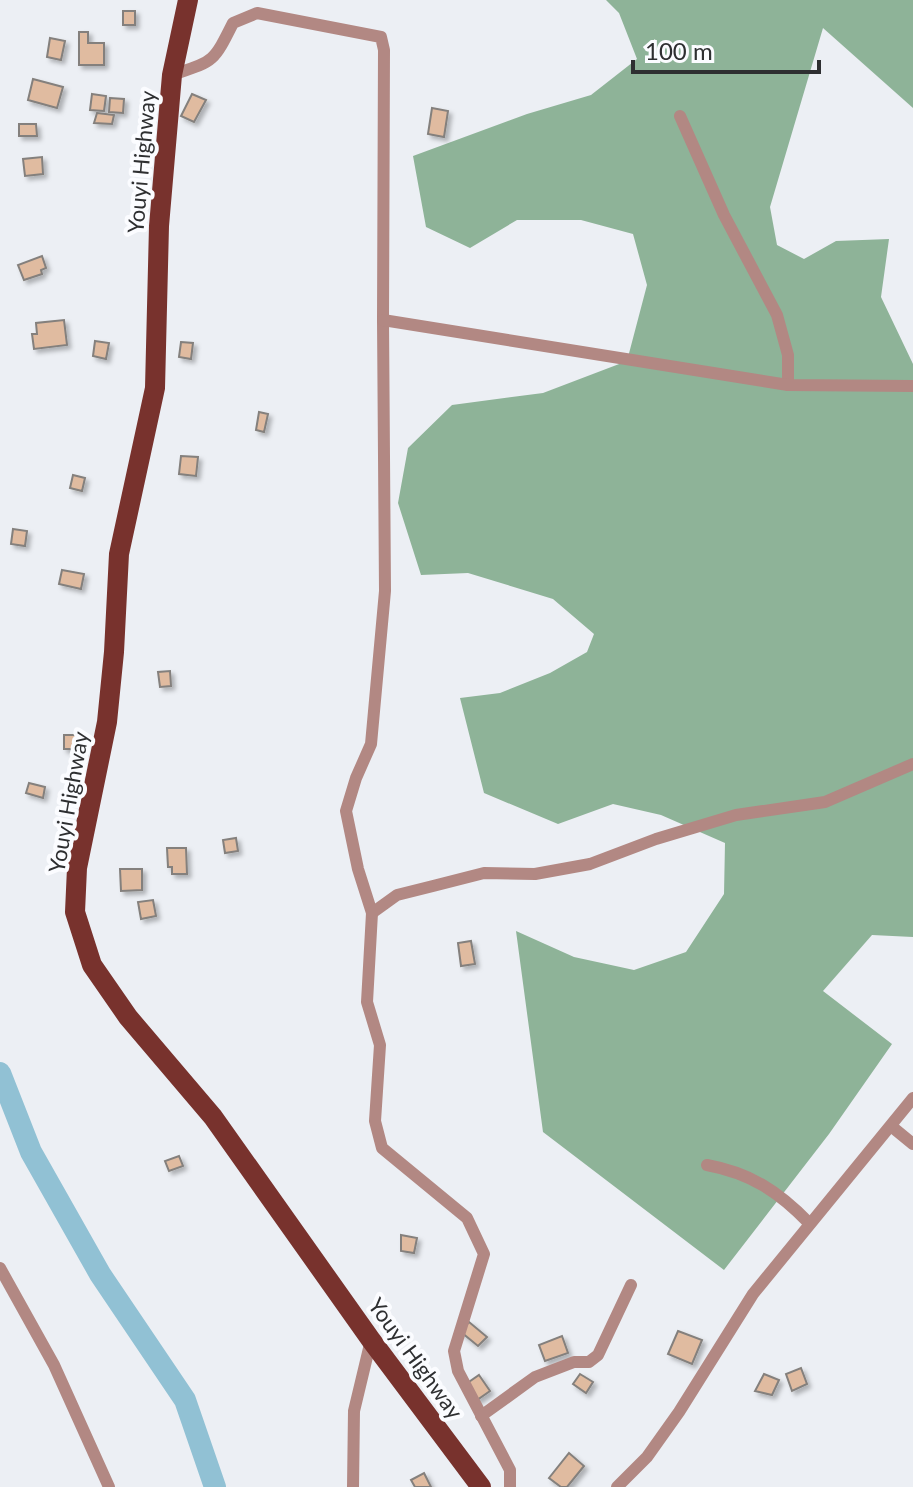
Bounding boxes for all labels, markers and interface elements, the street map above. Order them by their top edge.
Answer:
scale bar [633,24,819,74]
text: 100 m [645,36,713,65]
street label: Youyi Highway [121,89,161,234]
street label: Youyi Highway [42,729,94,875]
street label: Youyi Highway [363,1292,469,1424]

